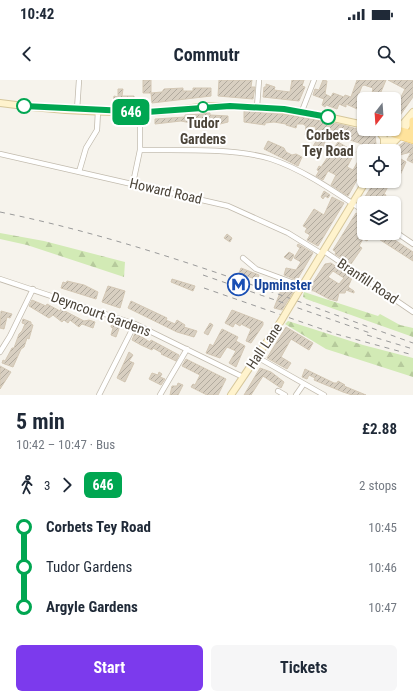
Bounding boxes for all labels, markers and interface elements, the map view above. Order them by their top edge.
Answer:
text: 10:42 [20,5,54,23]
icon: back [16,43,38,65]
icon: search [375,43,397,65]
text: Commutr [173,44,240,65]
north arrow [357,92,401,136]
map controls [357,92,401,240]
unlabelled marker [16,98,32,114]
line badge: 646 [108,99,154,125]
marker: Tudor Gardens [197,101,209,113]
text: 646 [120,104,142,120]
marker: Corbets Tey Road [320,109,336,125]
place label: Tudor Gardens [180,115,226,147]
place label: Corbets Tey Road [302,127,354,159]
button: locate [357,144,401,188]
street label: Howard Road [128,175,204,207]
button: layers [357,196,401,240]
street label: Branfill Road [335,255,401,307]
metro station icon: Upminster [225,272,251,298]
place label: Upminster [254,277,312,293]
street label: Deyncourt Gardens [49,289,153,339]
street label: Hall Lane [243,320,285,372]
text: 5 min [16,409,65,434]
text: £2.88 [362,420,397,438]
text: 10:42 – 10:47 · Bus [16,437,115,452]
icon: walk [16,474,38,496]
icon: forward [56,474,78,496]
text: 646 [92,477,114,493]
text: 3 [44,478,50,493]
text: 2 stops [359,478,397,493]
text: Corbets Tey Road [46,518,151,536]
text: 10:45 [368,520,397,535]
text: Tudor Gardens [46,558,132,576]
text: 10:46 [368,560,397,575]
text: Argyle Gardens [46,598,138,616]
text: 10:47 [368,600,397,615]
button: Start [16,645,203,691]
button: Tickets [211,645,397,691]

